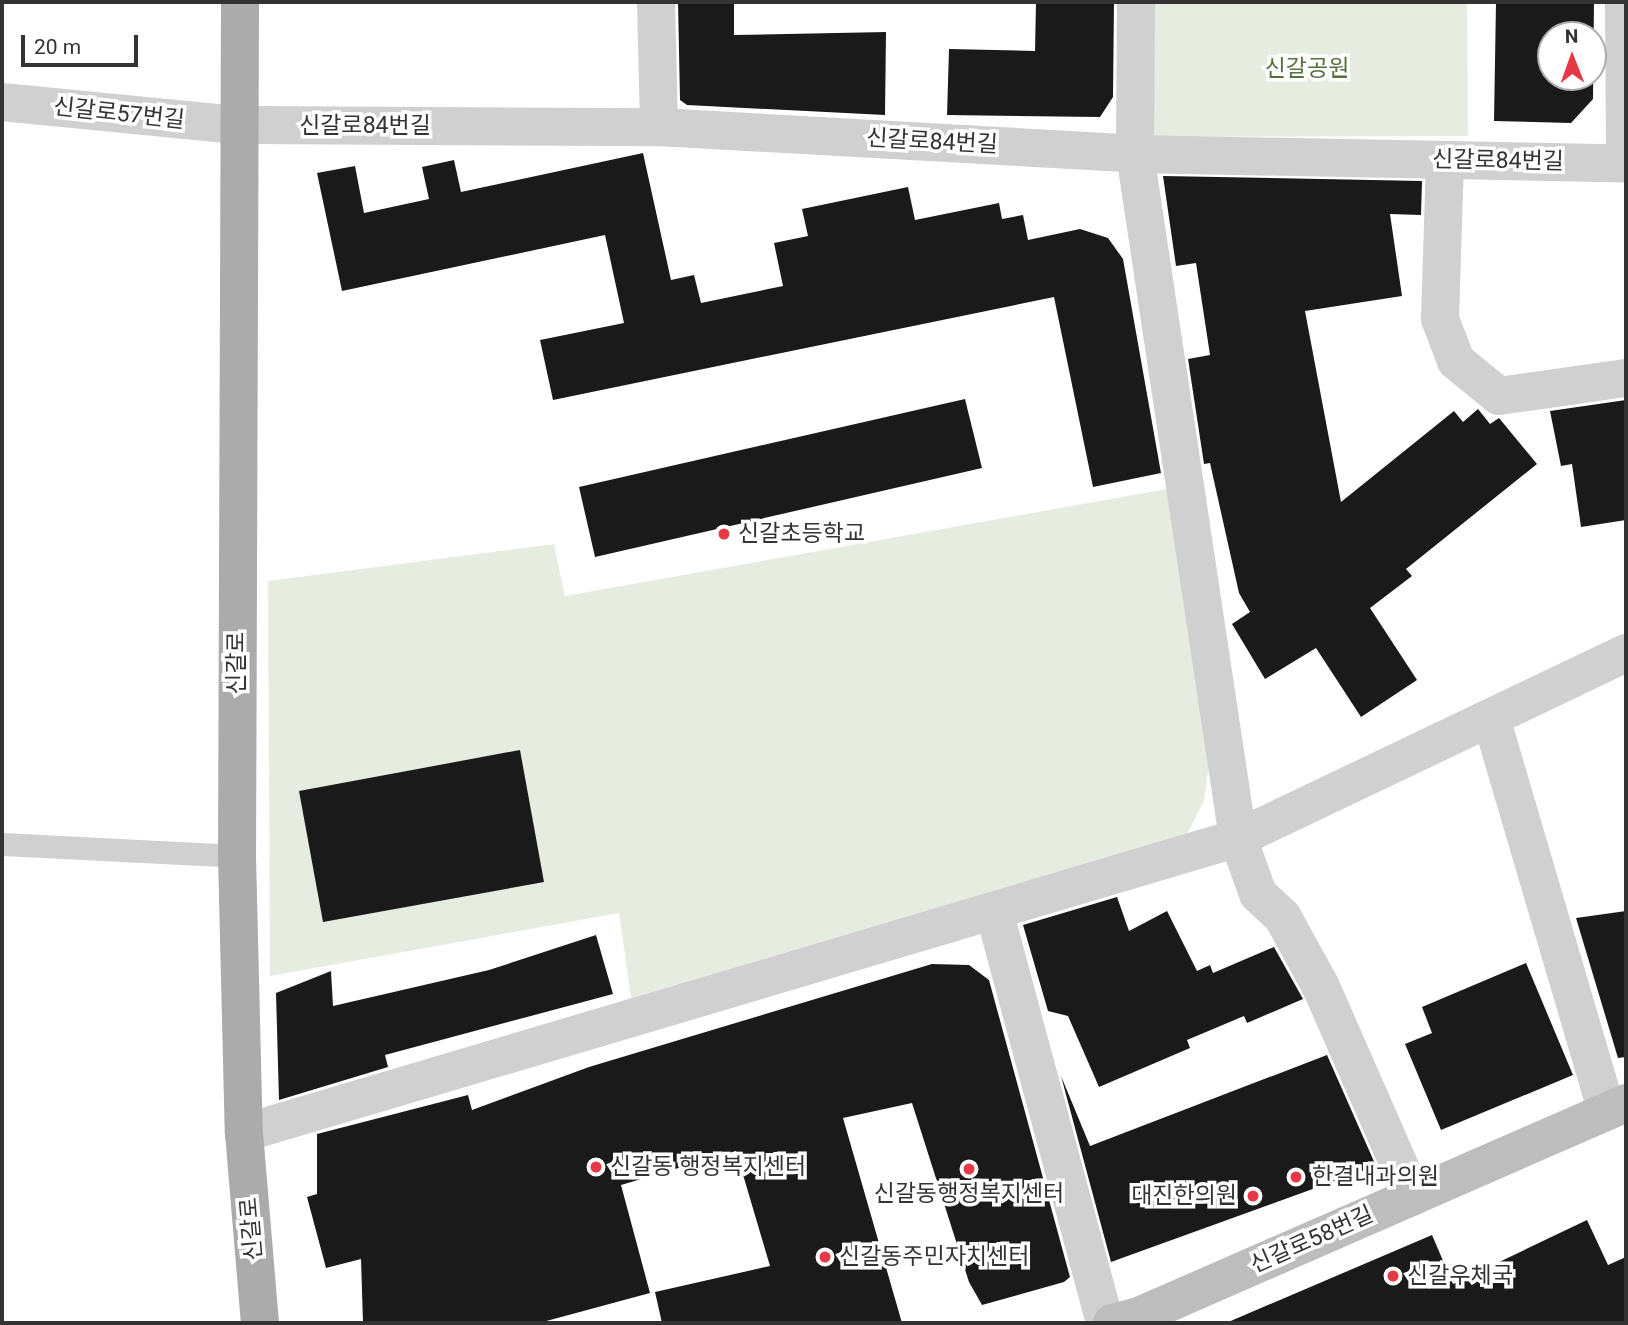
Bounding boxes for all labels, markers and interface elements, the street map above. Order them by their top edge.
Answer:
scale bar [24,21,142,65]
north arrow [1537,21,1607,91]
text: N [1565,25,1579,48]
text: 20 m [34,35,81,59]
park label: 신갈공원 [1265,55,1349,83]
street label: 신갈로57번길 [52,93,186,135]
street label: 신갈로84번길 [299,112,431,140]
street label: 신갈로84번길 [866,125,998,159]
street label: 신갈로84번길 [1432,146,1564,176]
place label: 신갈초등학교 [738,520,865,548]
marker: 신갈초등학교 [716,526,732,542]
street label: 신갈로 [223,631,251,695]
place label: 신갈동 행정복지센터 [610,1153,806,1181]
marker: 신갈동 행정복지센터 [588,1159,604,1175]
marker: 신갈동행정복지센터 [961,1161,977,1177]
place label: 한결내과의원 [1312,1163,1439,1191]
marker: 한결내과의원 [1286,1167,1306,1187]
place label: 신갈동행정복지센터 [874,1180,1064,1208]
place label: 대진한의원 [1131,1182,1237,1210]
marker: 대진한의원 [1243,1186,1263,1206]
street label: 신갈로 [235,1196,269,1262]
street label: 신갈로58번길 [1246,1201,1378,1279]
place label: 신갈동주민자치센터 [839,1243,1029,1271]
marker: 신갈동주민자치센터 [817,1249,833,1265]
place label: 신갈우체국 [1407,1262,1513,1290]
marker: 신갈우체국 [1385,1268,1401,1284]

